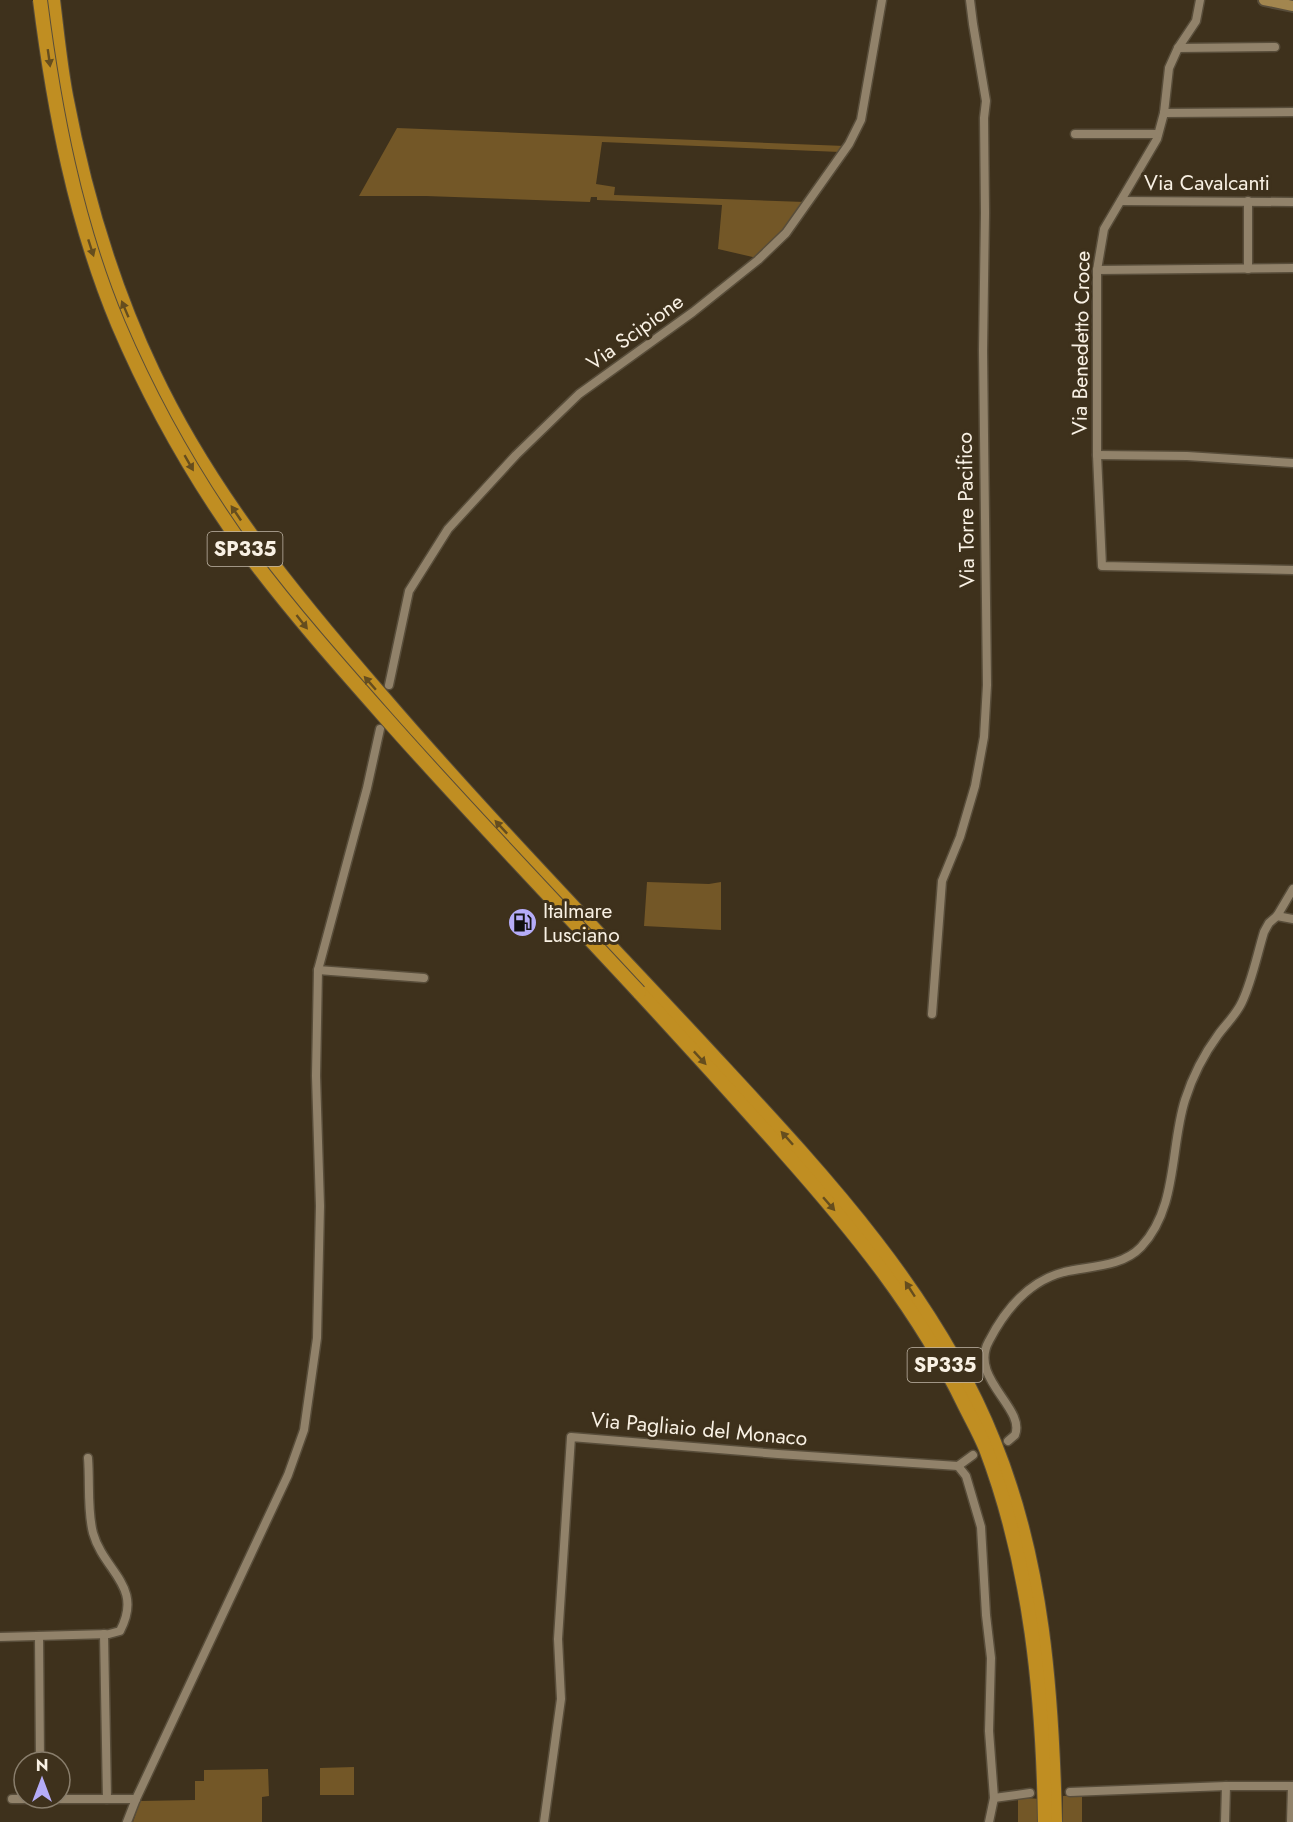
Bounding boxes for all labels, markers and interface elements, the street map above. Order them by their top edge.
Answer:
one-way arrow [44,49,53,68]
street label: Via Cavalcanti [1144,168,1270,198]
one-way arrow [87,239,96,257]
street label: Via Benedetto Croce [1064,250,1098,435]
street label: Via Scipione [580,286,690,377]
one-way arrow [120,300,129,318]
street label: Via Torre Pacifico [950,432,982,588]
one-way arrow [184,455,195,471]
one-way arrow [231,505,242,521]
road number: SP335 [208,532,282,566]
one-way arrow [295,614,308,630]
one-way arrow [363,675,377,690]
one-way arrow [494,821,508,835]
place label: Italmare Lusciano [543,896,620,950]
fuel station icon: Italmare Lusciano [506,907,538,939]
one-way arrow [693,1050,706,1065]
one-way arrow [780,1130,794,1145]
one-way arrow [822,1196,835,1211]
one-way arrow [904,1281,916,1297]
road number: SP335 [908,1348,982,1382]
street label: Via Pagliaio del Monaco [589,1405,809,1453]
north arrow [12,1750,72,1810]
text: N [36,1754,48,1777]

